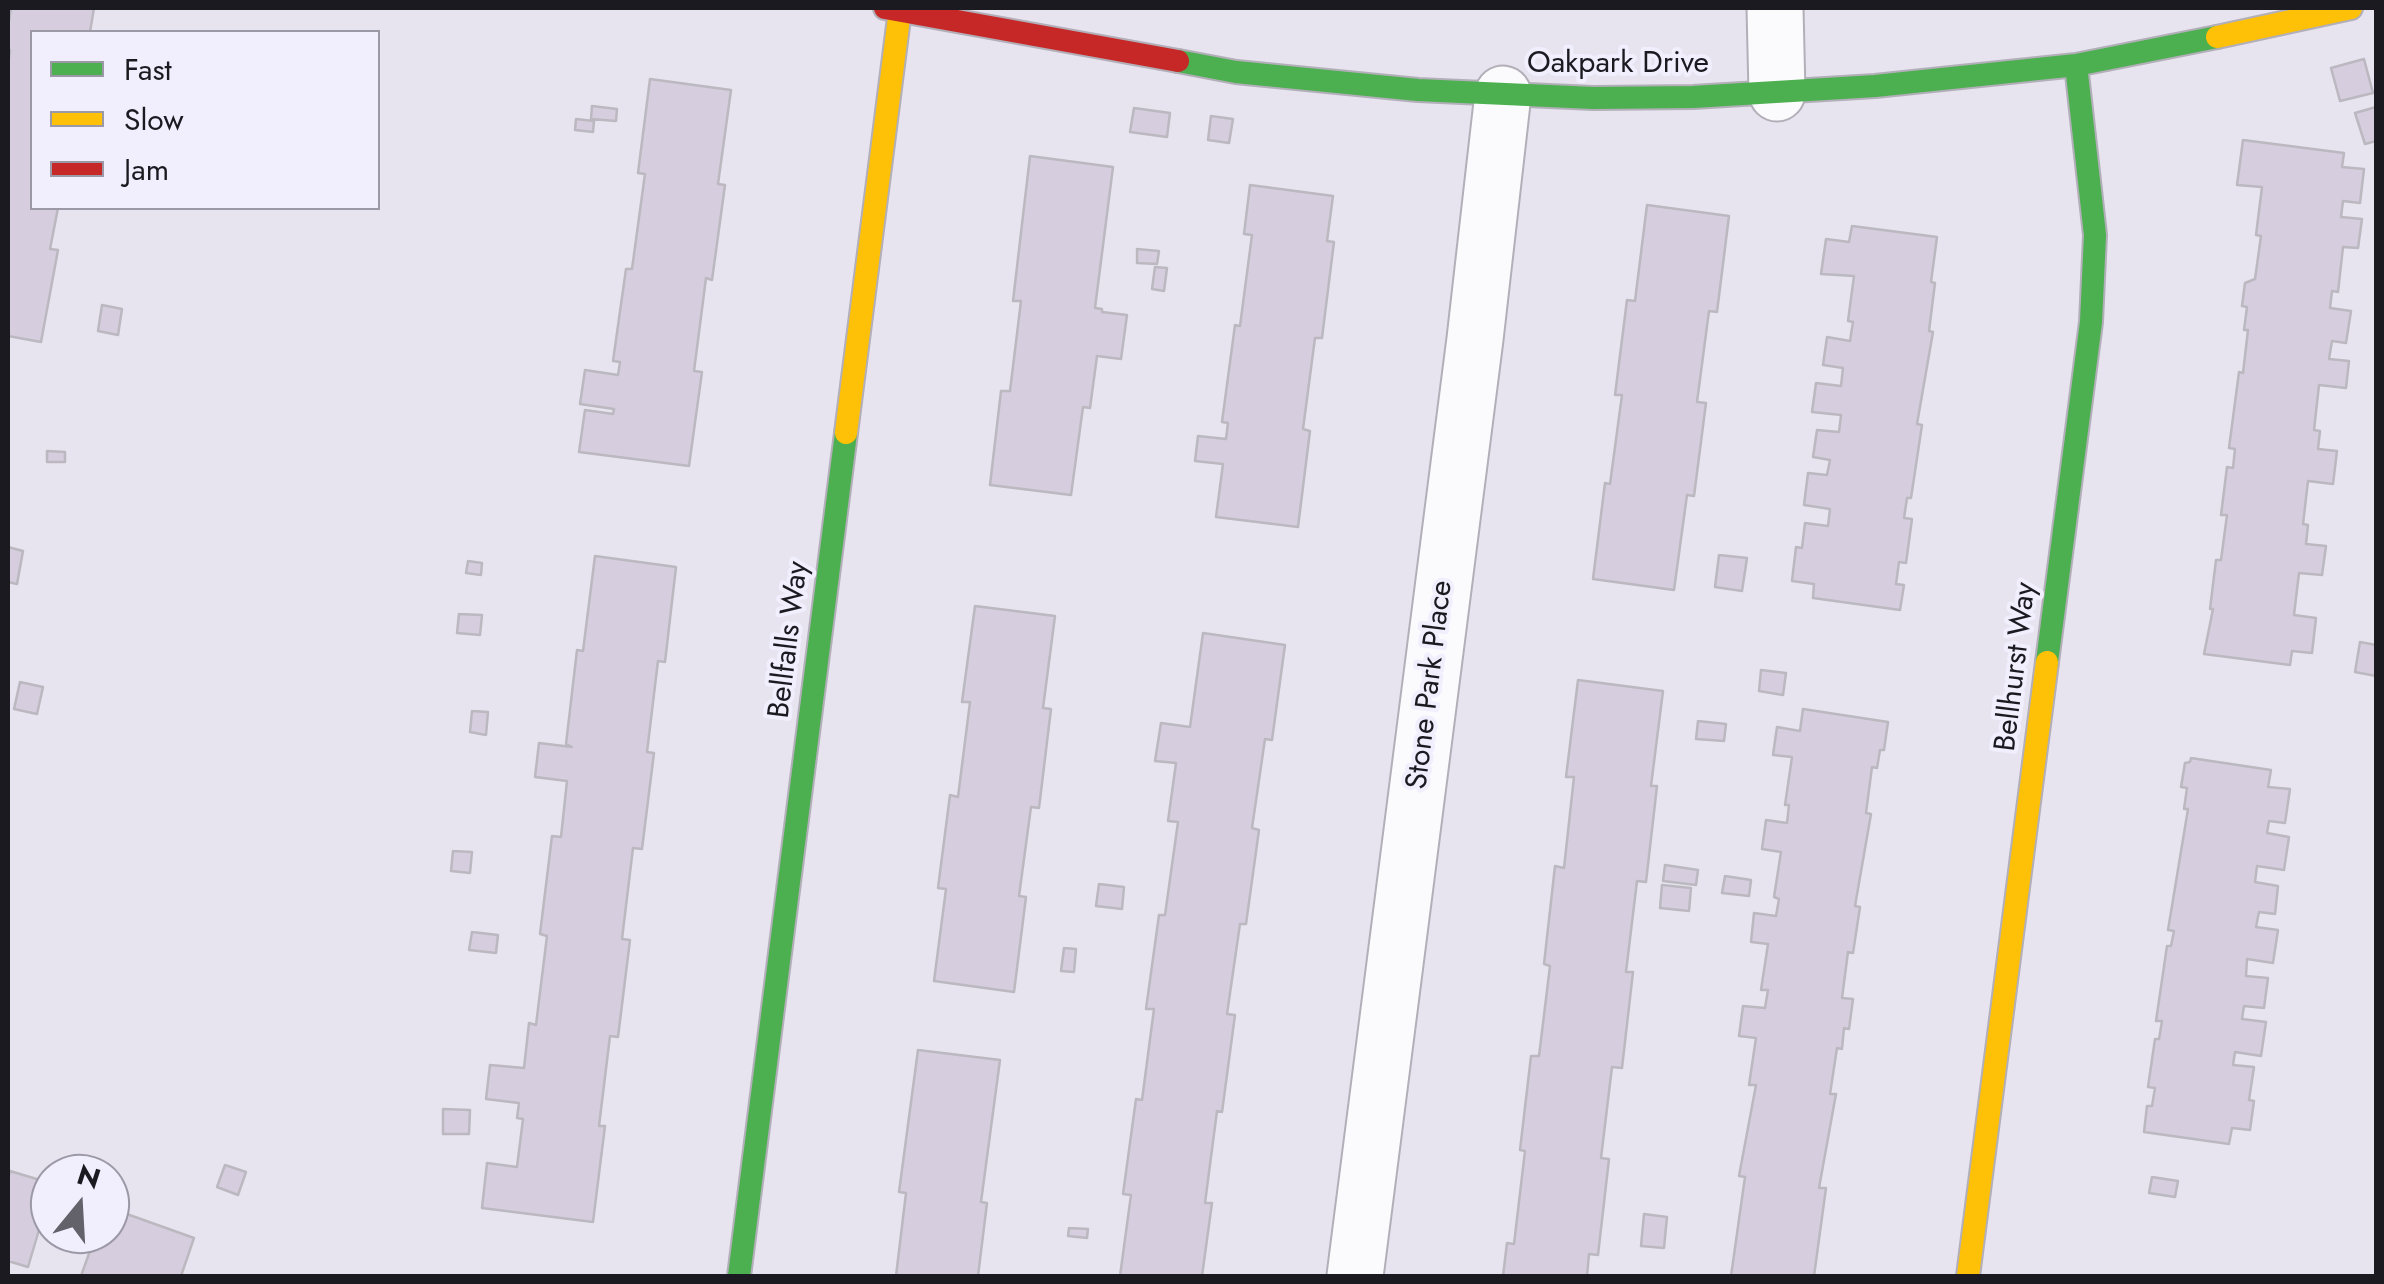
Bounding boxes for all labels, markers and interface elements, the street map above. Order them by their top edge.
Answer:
legend [30,30,380,210]
street label: Oakpark Drive [1527,47,1709,83]
text: Fast [124,48,172,91]
text: Slow [124,98,184,141]
text: Jam [124,148,169,191]
street label: Bellfalls Way [763,559,817,721]
street label: Stone Park Place [1400,578,1462,792]
street label: Bellhurst Way [1989,580,2045,754]
north arrow [30,1154,130,1254]
text: N [72,1154,106,1200]

